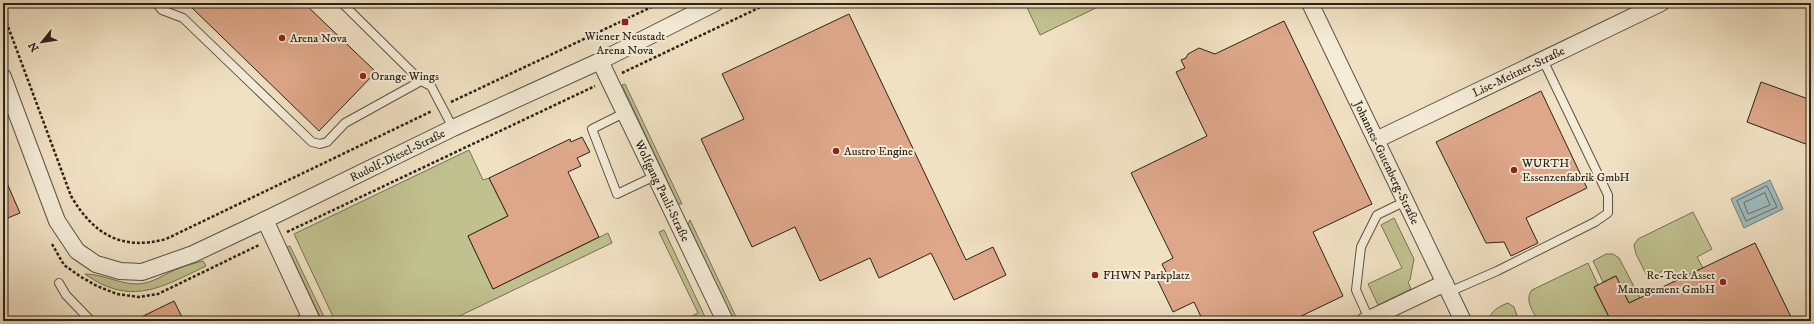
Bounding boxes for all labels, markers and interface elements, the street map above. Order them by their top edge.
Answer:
marker: Wiener Neustadt Arena Nova [620,17,630,27]
north arrow [22,22,62,62]
place label: Wiener Neustadt Arena Nova [584,29,665,58]
place label: Arena Nova [290,31,348,46]
marker: Arena Nova [277,33,287,43]
text: N [26,39,43,54]
street label: Lise-Meitner-Straße [1470,43,1567,101]
place label: Orange Wings [371,69,439,84]
marker: Orange Wings [358,71,368,81]
street label: Johannes-Gutenberg-Straße [1350,98,1422,227]
street label: Rudolf-Diesel-Straße [347,126,448,185]
street label: Wolfgang Pauli-Straße [631,137,693,244]
place label: Austro Engine [844,144,913,159]
marker: Austro Engine [831,146,841,156]
place label: WURTH Essenzenfabrik GmbH [1521,156,1630,185]
marker: WURTH Essenzenfabrik GmbH [1509,165,1519,175]
place label: FHWN Parkplatz [1103,268,1190,283]
place label: Re-Teck Asset Management GmbH [1617,268,1715,297]
marker: FHWN Parkplatz [1090,270,1100,280]
marker: Re-Teck Asset Management GmbH [1718,277,1728,287]

